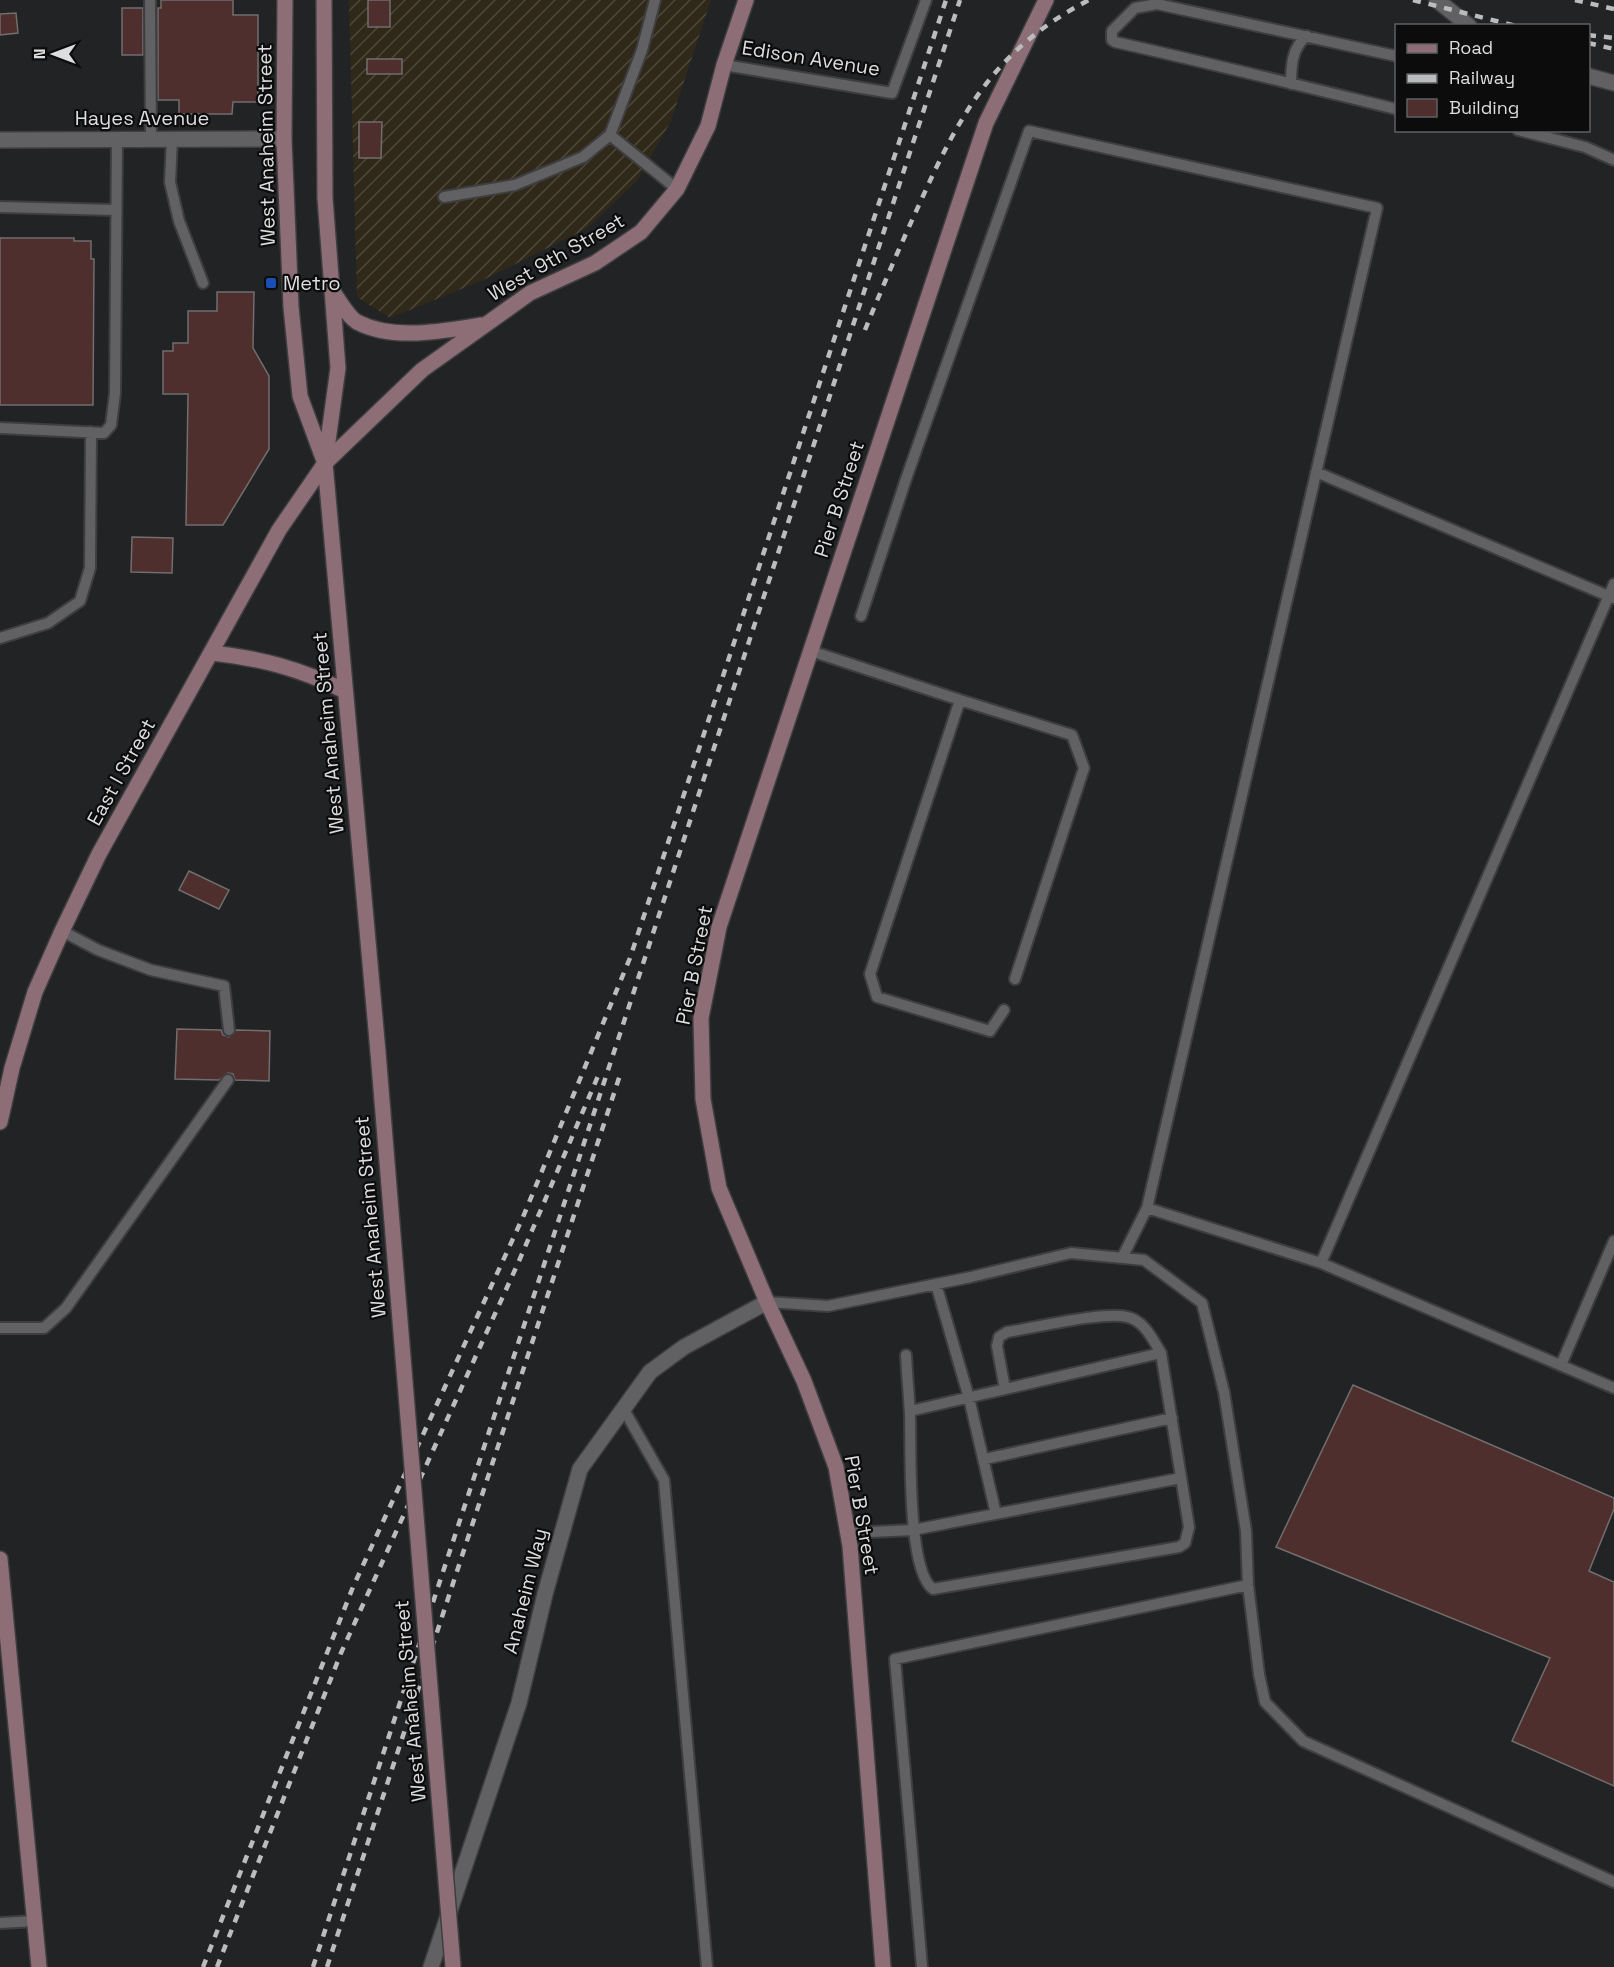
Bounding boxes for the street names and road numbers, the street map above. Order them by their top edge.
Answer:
street label: Edison Avenue [740,34,882,82]
street label: West Anaheim Street [251,44,281,246]
street label: Hayes Avenue [75,105,209,131]
street label: West 9th Street [483,207,629,307]
street label: Pier B Street [808,437,870,561]
street label: West Anaheim Street [306,631,350,835]
street label: East I Street [81,714,161,830]
street label: Pier B Street [670,903,718,1027]
street label: West Anaheim Street [348,1115,392,1319]
street label: Pier B Street [839,1453,885,1577]
street label: Anaheim Way [497,1526,553,1656]
street label: West Anaheim Street [388,1599,432,1803]

